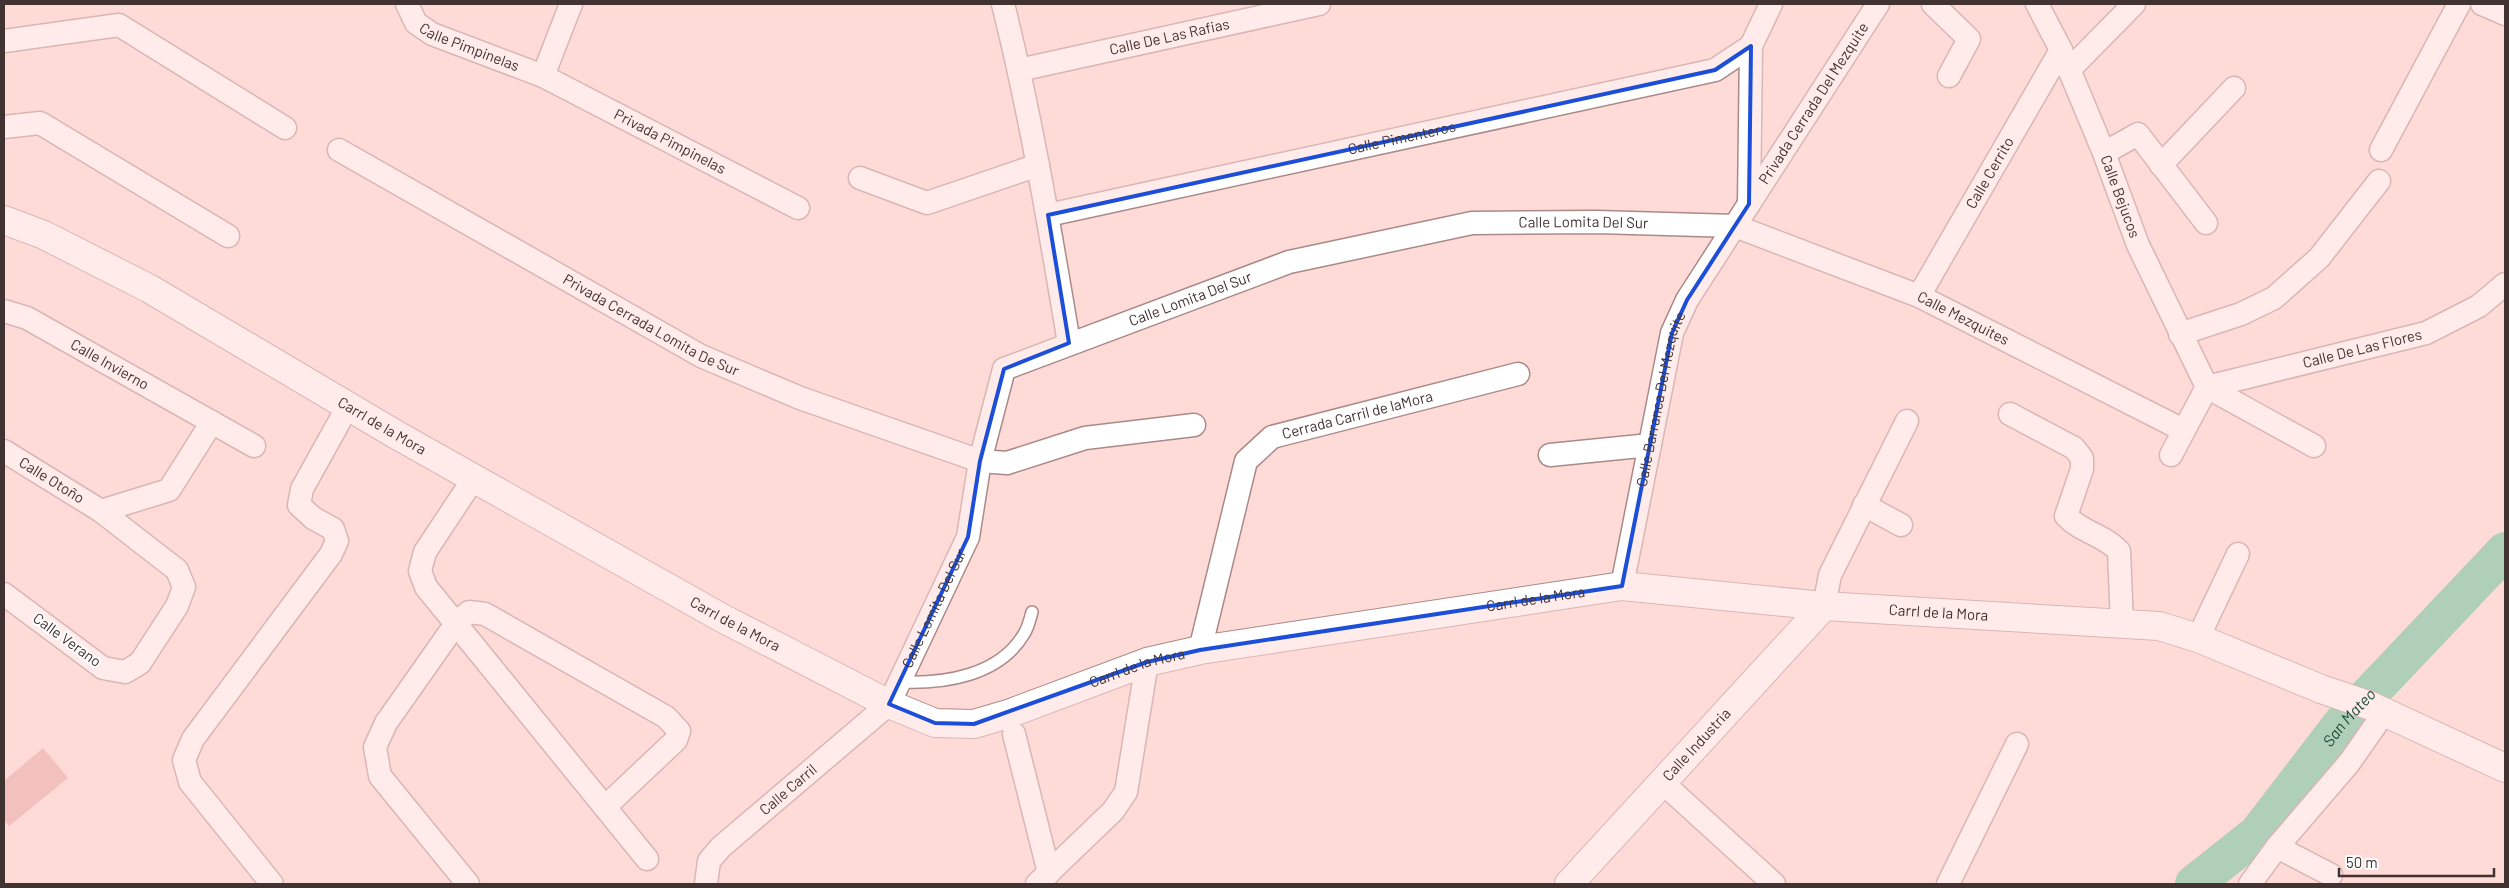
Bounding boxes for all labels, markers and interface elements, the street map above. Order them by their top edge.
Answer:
street label: Calle De Las Rafias [1108,14,1231,58]
street label: Calle Pimpinelas [416,18,522,74]
street label: Privada Cerrada Del Mezquite [1754,19,1872,187]
street label: Privada Pimpinelas [611,104,729,177]
street label: Calle Pimenteros [1346,117,1457,158]
street label: Calle Cerrito [1961,133,2017,212]
street label: Calle Bejucos [2098,152,2145,240]
street label: Calle Lomita Del Sur [1518,212,1649,231]
street label: Calle Lomita Del Sur [1126,267,1254,329]
street label: Privada Cerrada Lomita De Sur [560,269,743,379]
street label: Calle Mezquites [1915,287,2013,348]
street label: Calle Barranca Del Mezquite [1632,308,1689,488]
street label: Calle De Las Flores [2301,324,2423,371]
street label: Calle Invierno [68,335,153,393]
street label: Cerrada Carril de laMora [1280,386,1434,442]
street label: Carrl de la Mora [335,392,430,458]
street label: Calle Otoño [16,453,88,507]
street label: Calle Lomita Del Sur [897,545,969,670]
street label: Carrl de la Mora [1485,582,1586,614]
street label: Carrl de la Mora [687,592,784,654]
street label: Carrl de la Mora [1888,600,1989,624]
street label: Calle Verano [30,608,105,670]
street label: Carrl de la Mora [1087,644,1186,691]
water label: San Mateo [2318,684,2379,750]
street label: Calle Industria [1658,704,1734,784]
street label: Calle Carril [755,760,820,818]
scale bar [2339,846,2494,878]
text: 50 m [2346,853,2378,871]

